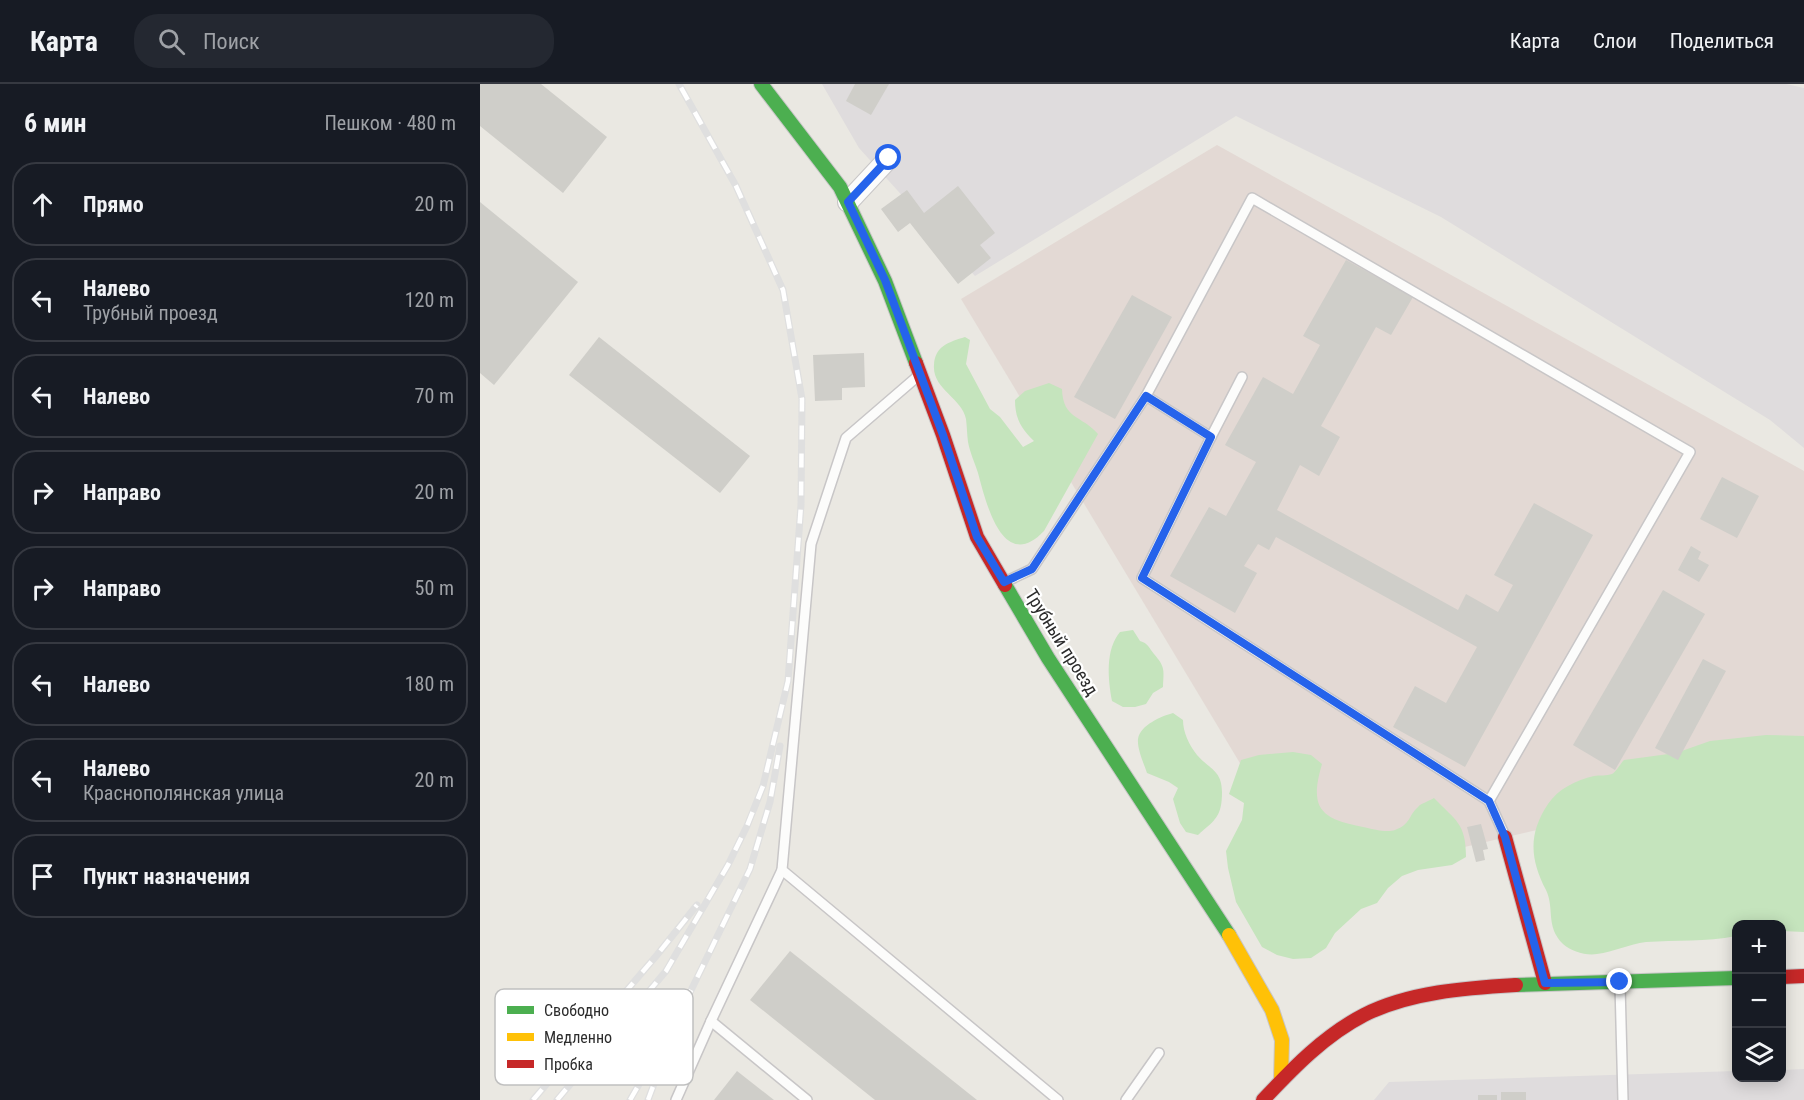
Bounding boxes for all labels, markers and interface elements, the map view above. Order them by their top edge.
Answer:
search box [134,14,554,68]
text: Карта [30,25,98,58]
icon: search [155,25,188,58]
text: Поиск [203,29,260,54]
text: Карта [1510,29,1560,53]
text: Слои [1593,29,1637,53]
text: Поделиться [1670,29,1774,53]
text: 6 мин [24,108,86,138]
text: Пешком · 480 m [324,111,456,135]
route start [875,144,901,170]
icon: ahead [26,188,59,221]
text: Прямо [83,192,144,217]
text: 20 m [415,192,454,216]
text: Налево [83,276,150,301]
icon: left [26,284,59,317]
text: 120 m [405,288,454,312]
text: Трубный проезд [83,301,218,325]
icon: left [26,380,59,413]
text: Налево [83,384,150,409]
text: 70 m [415,384,454,408]
icon: right [26,476,59,509]
text: Направо [83,480,161,505]
text: 20 m [415,480,454,504]
icon: right [26,572,59,605]
text: Направо [83,576,161,601]
text: 50 m [415,576,454,600]
street label: Трубный проезд [1021,585,1103,699]
icon: left [26,668,59,701]
text: Налево [83,672,150,697]
text: 180 m [405,672,454,696]
text: Налево [83,756,150,781]
icon: left [26,764,59,797]
text: 20 m [415,768,454,792]
text: Краснополянская улица [83,781,284,805]
icon: arrive [26,860,59,893]
text: Пункт назначения [83,864,250,889]
map controls [1732,920,1786,1082]
button: + [1732,920,1786,974]
route end [1606,968,1632,994]
button: − [1732,974,1786,1028]
legend [495,989,693,1085]
text: Свободно [544,1001,609,1020]
text: Медленно [544,1028,612,1047]
button: layers [1732,1028,1786,1082]
text: Пробка [544,1055,593,1074]

